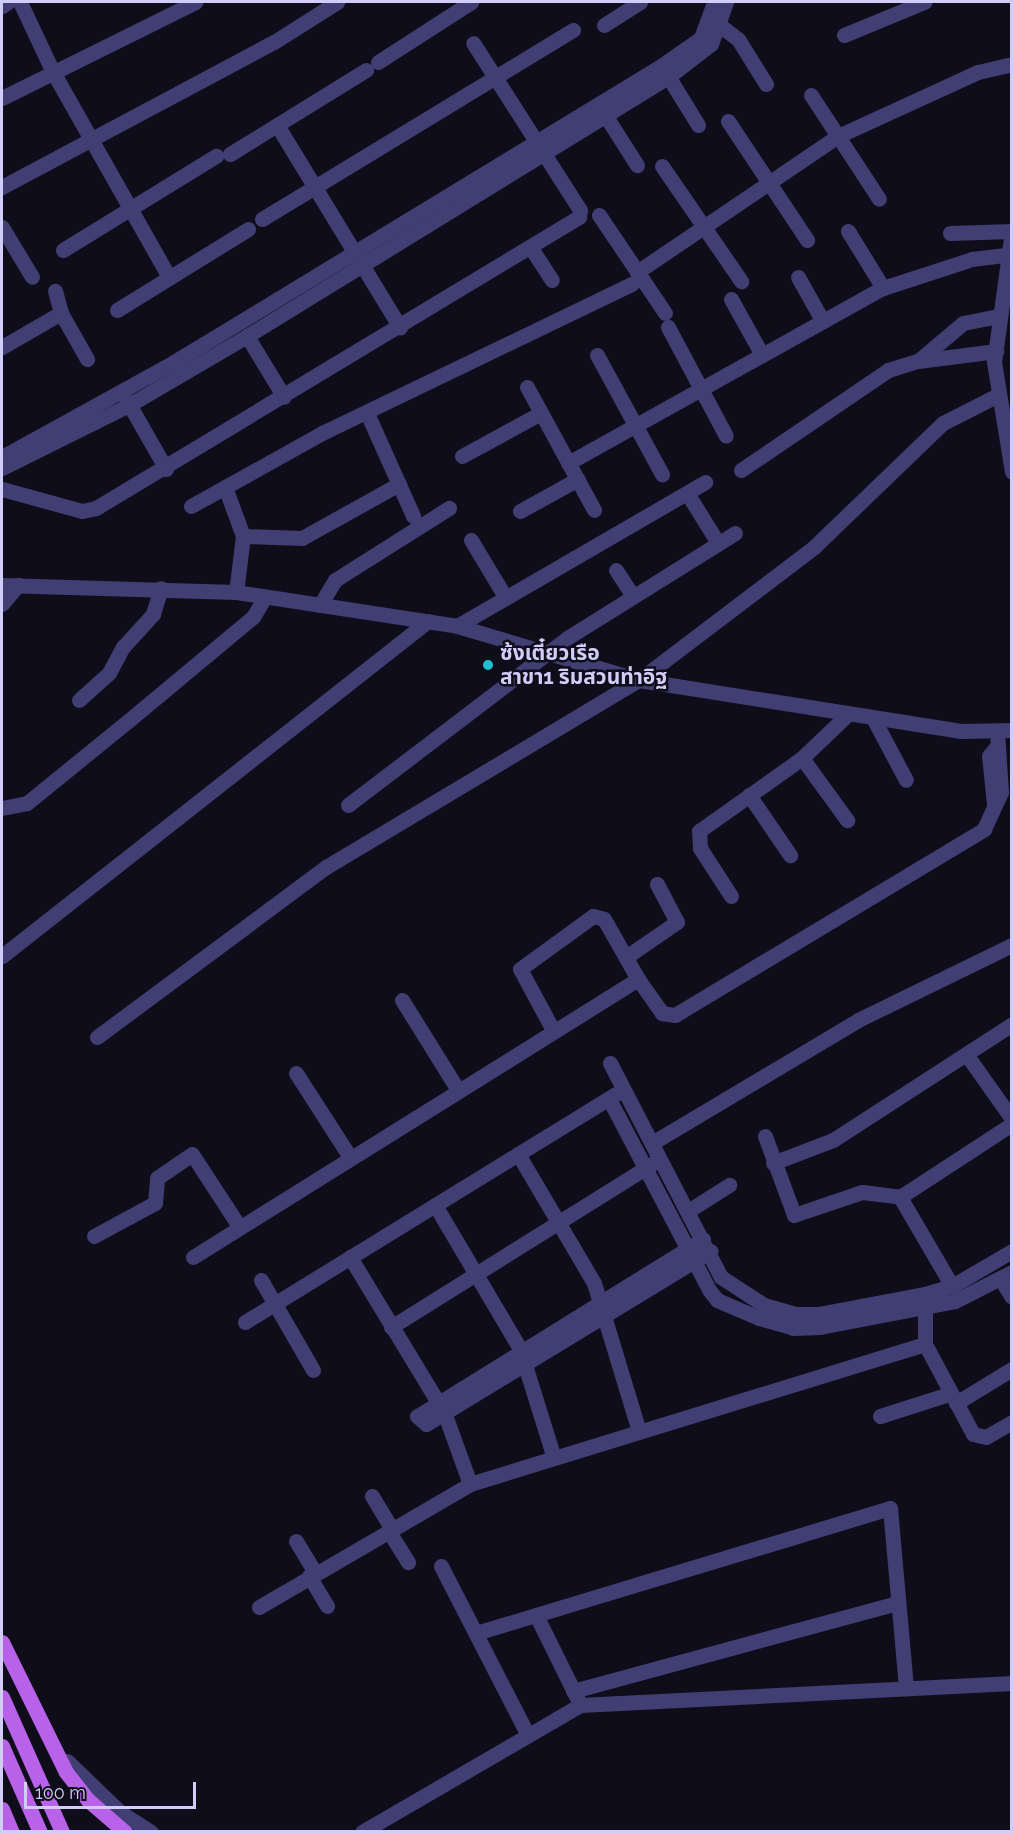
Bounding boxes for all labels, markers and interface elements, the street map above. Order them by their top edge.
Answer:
place label: ซ้งเตี๋ยวเรือ สาขา1 ริมสวนท่าอิฐ [500,640,667,690]
marker: ซ้งเตี๋ยวเรือ สาขา1 ริมสวนท่าอิฐ [481,658,495,672]
scale bar [27,1770,200,1808]
text: 100 m [35,1782,86,1803]

